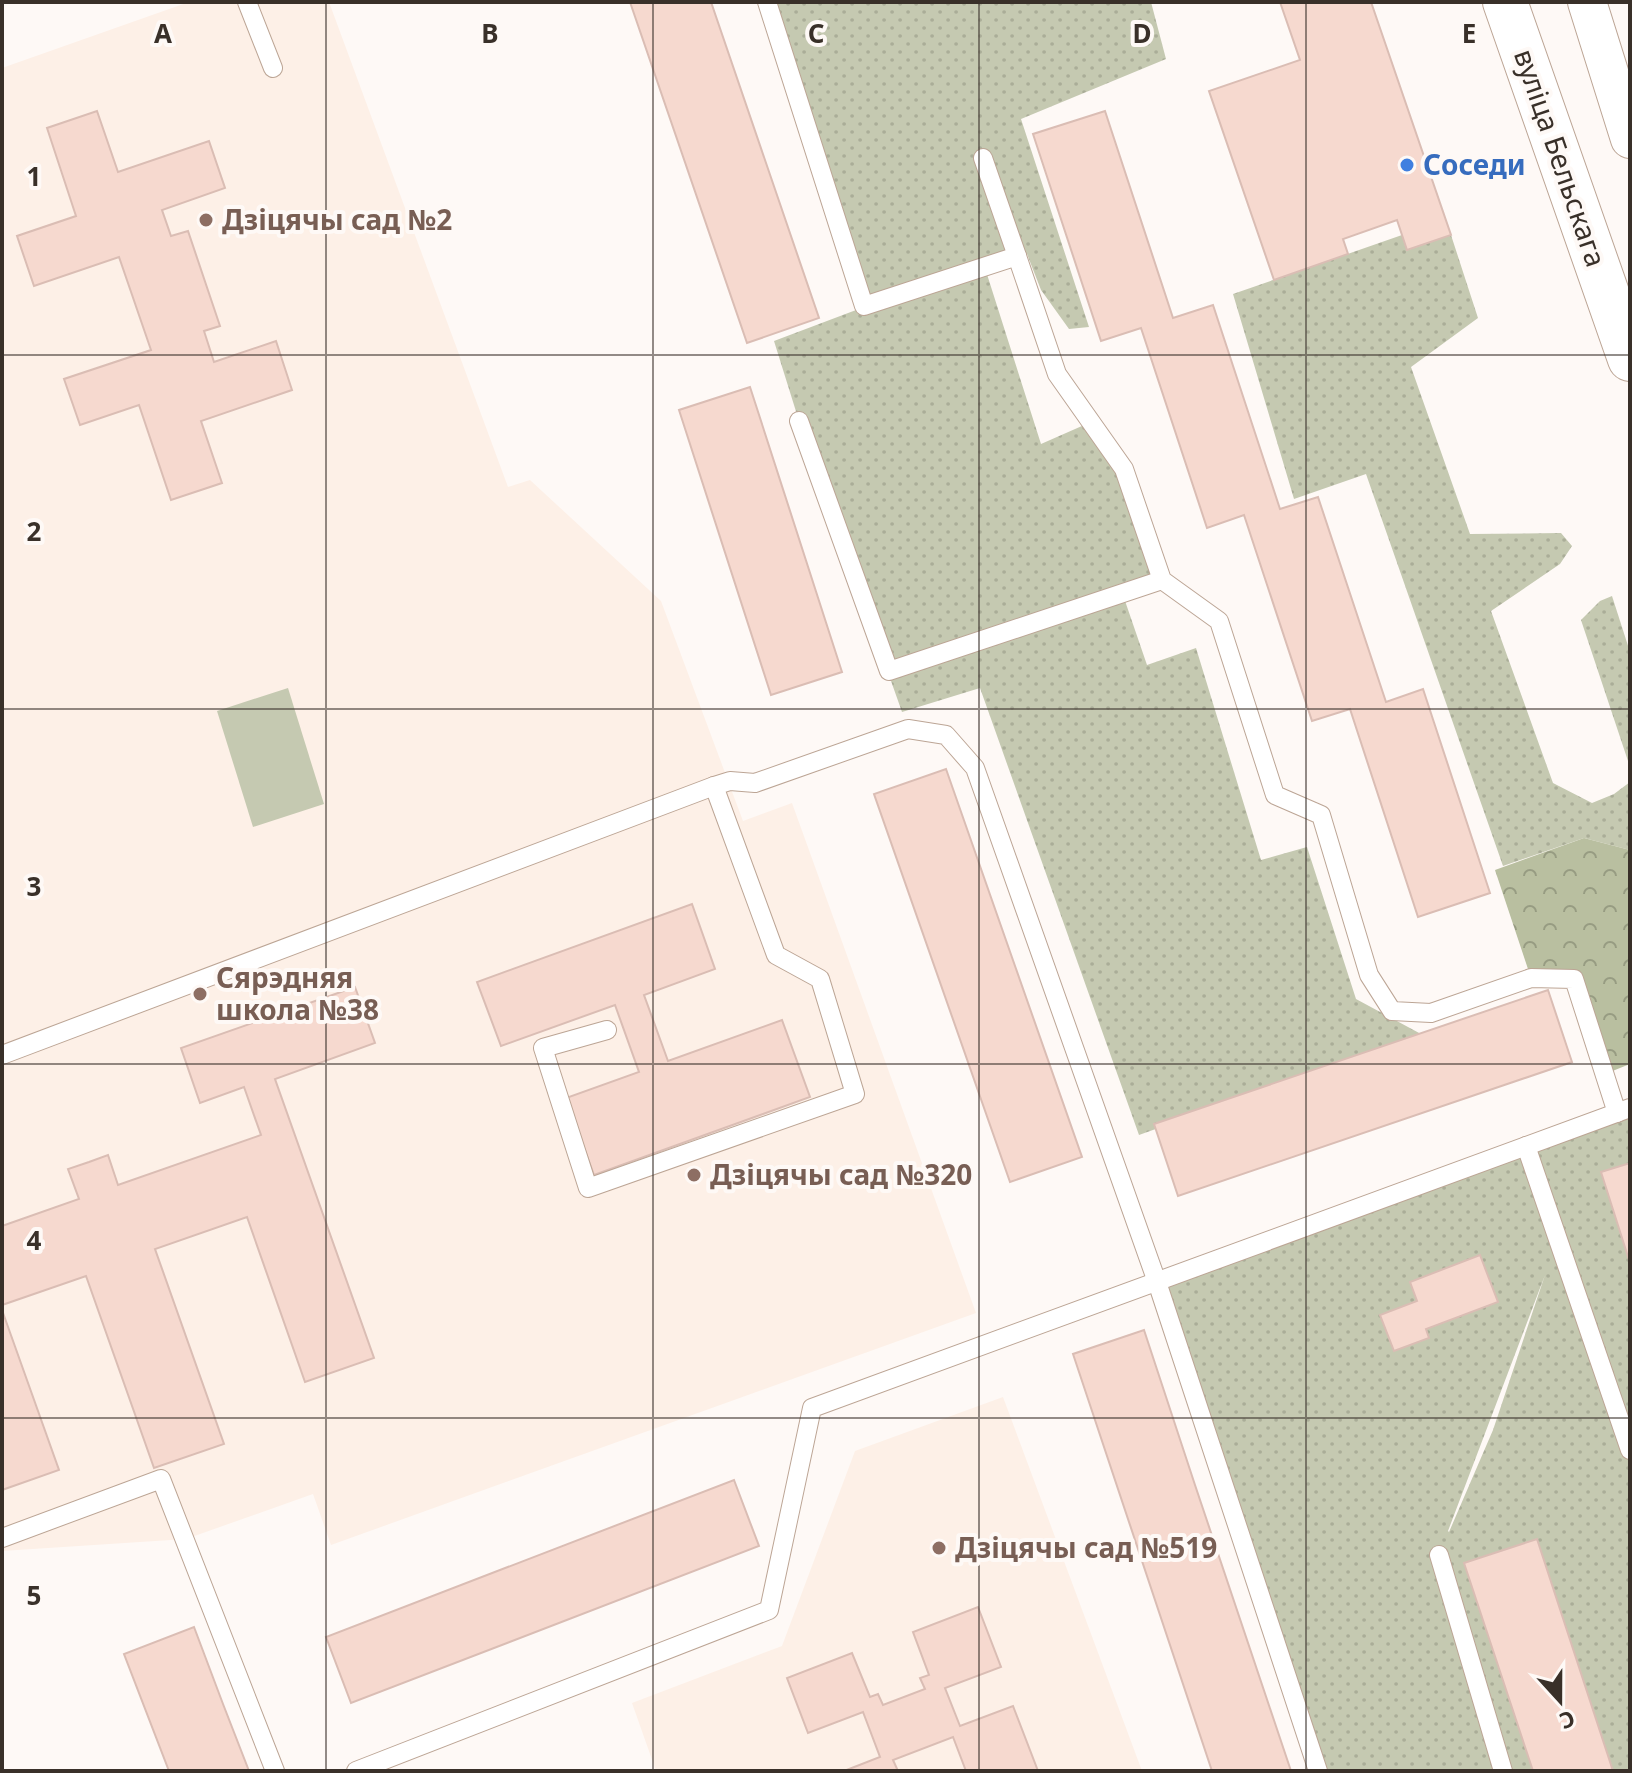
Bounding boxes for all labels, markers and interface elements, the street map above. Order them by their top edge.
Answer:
text: A [154,15,172,51]
text: B [481,15,499,51]
text: C [808,15,824,51]
text: D [1132,15,1152,51]
text: E [1462,15,1476,51]
street label: вуліца Бельскага [1506,44,1616,272]
place label: Соседи [1423,145,1526,183]
marker: Соседи [1398,156,1416,174]
text: 1 [27,158,41,194]
place label: Дзіцячы сад №2 [222,200,452,238]
marker: Дзіцячы сад №2 [197,211,215,229]
text: 2 [27,513,42,549]
text: 3 [27,868,41,904]
place label: Сярэдняя школа №38 [216,958,379,1028]
marker: Сярэдняя школа №38 [191,985,209,1003]
place label: Дзіцячы сад №320 [710,1155,972,1193]
marker: Дзіцячы сад №320 [685,1166,703,1184]
text: 4 [27,1222,42,1258]
place label: Дзіцячы сад №519 [955,1528,1217,1566]
marker: Дзіцячы сад №519 [930,1539,948,1557]
text: 5 [27,1577,41,1613]
north arrow [1520,1661,1600,1741]
text: С [1556,1704,1580,1737]

